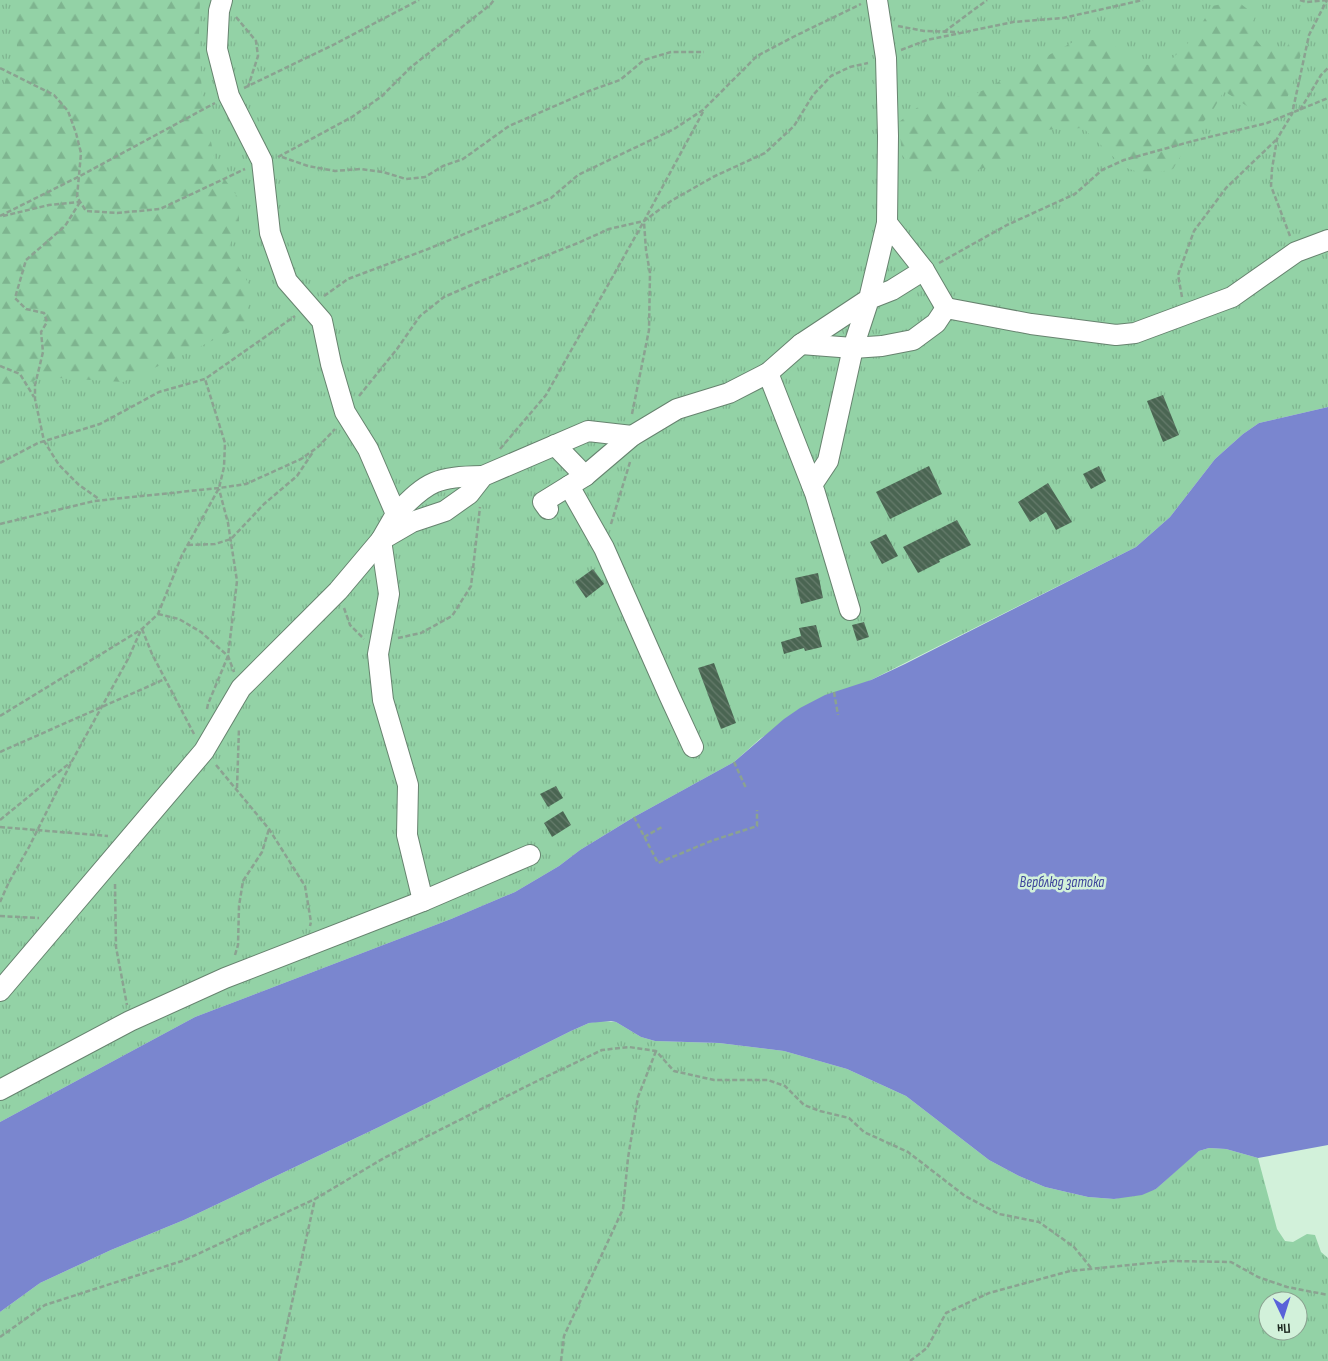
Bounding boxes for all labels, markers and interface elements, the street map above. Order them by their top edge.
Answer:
water label: Верблюд затока [1020,873,1104,892]
north arrow [1258,1291,1308,1341]
text: Пн [1277,1320,1291,1337]

